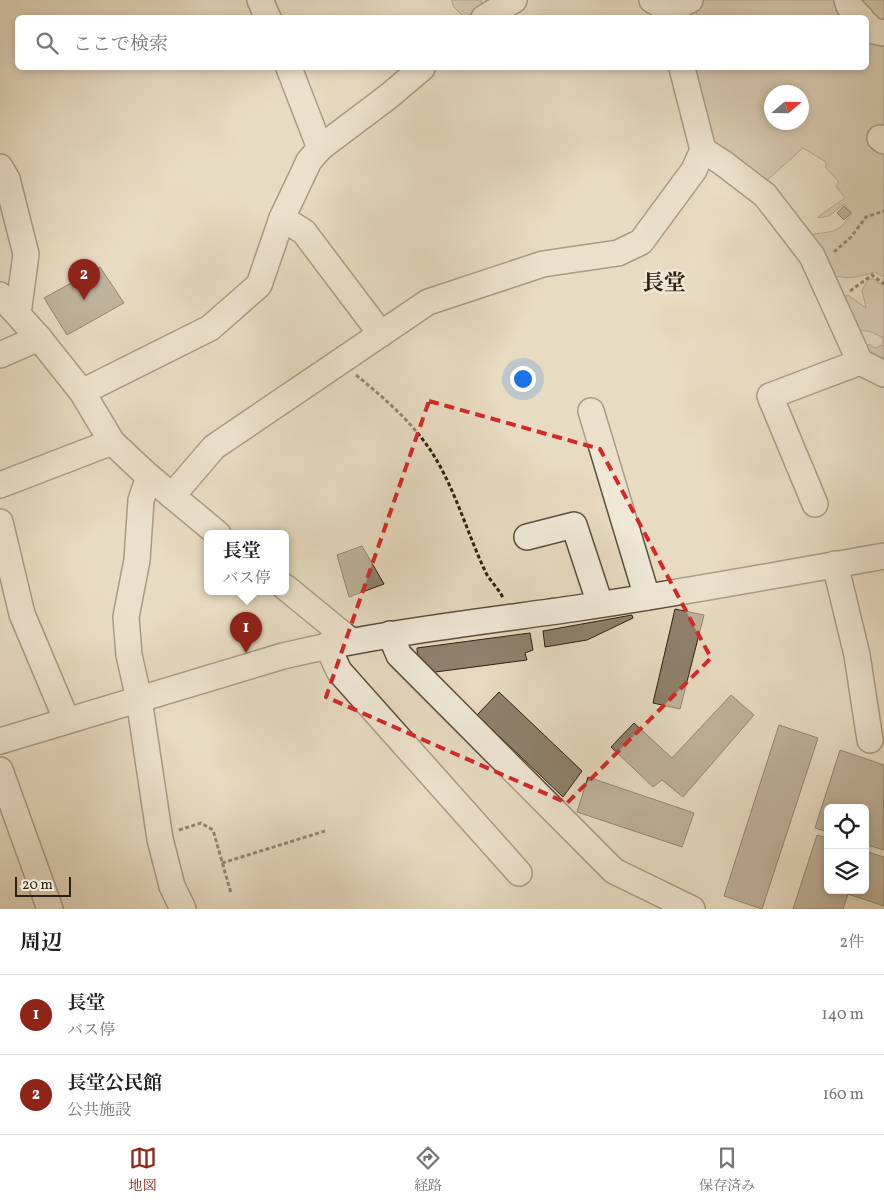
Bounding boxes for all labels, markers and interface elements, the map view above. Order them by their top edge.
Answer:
search box [15,15,869,70]
icon: search [33,29,61,57]
text: ここで検索 [73,32,168,58]
north arrow [764,85,809,130]
pin: 2 [68,259,100,300]
district label: 長堂 [642,269,686,300]
your location [510,366,536,392]
popup [204,530,289,595]
text: 長堂 [222,539,261,565]
text: バス停 [222,568,271,590]
pin: 1 [230,612,262,653]
map controls [824,804,869,894]
button: locate [824,804,869,849]
button: layers [824,849,869,894]
scale bar [15,874,71,897]
text: 20 m [22,876,53,895]
text: 周辺 [20,929,62,958]
text: 2件 [839,932,864,954]
text: 長堂 [67,991,105,1017]
text: 1 [33,1004,39,1026]
text: 140 m [822,1004,864,1026]
text: バス停 [67,1020,115,1042]
text: 長堂公民館 [67,1071,162,1097]
text: 2 [32,1084,40,1106]
text: 160 m [823,1084,864,1106]
text: 公共施設 [67,1100,131,1122]
tab: 地図 [129,1144,157,1196]
tab: 経路 [414,1144,442,1196]
tab: 保存済み [699,1144,755,1196]

